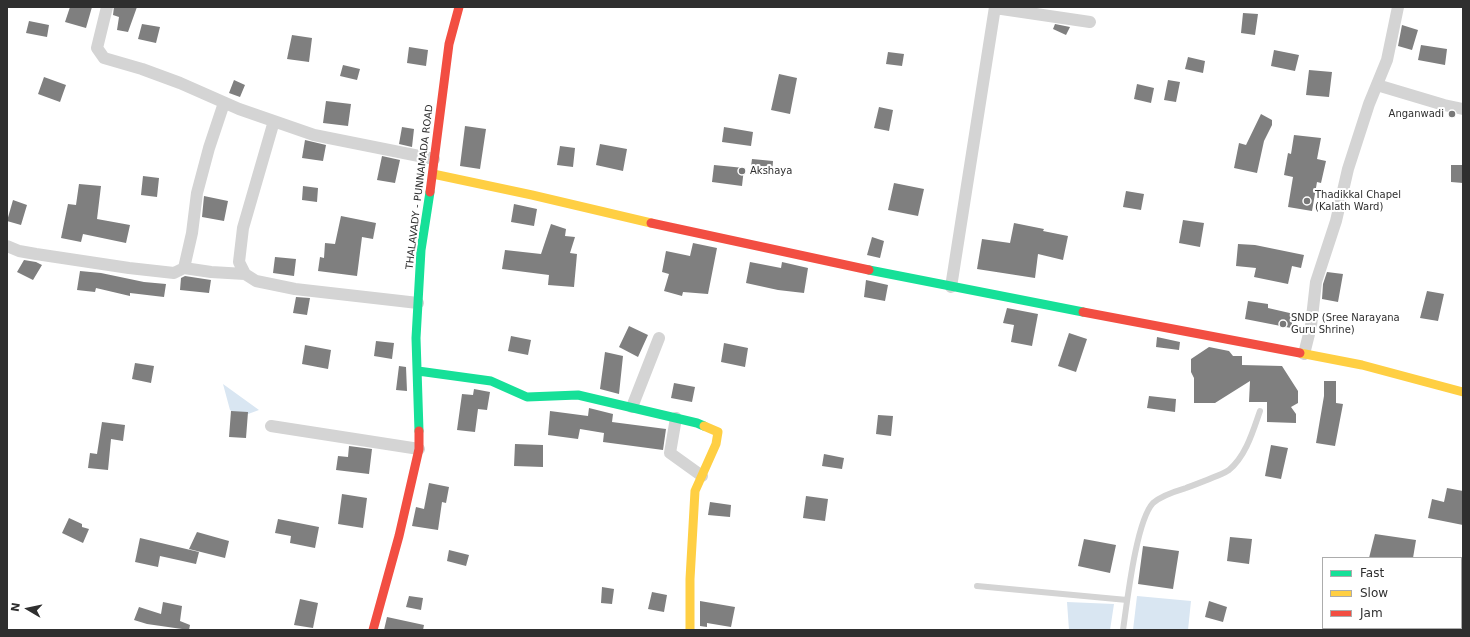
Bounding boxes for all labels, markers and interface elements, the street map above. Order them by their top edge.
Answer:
street label: THALAVADY - PUNNAMADA ROAD [404,104,436,270]
place label: Anganwadi [1389,108,1444,120]
marker: Anganwadi [1447,109,1457,119]
place label: Akshaya [750,165,792,177]
marker: Akshaya [737,166,747,176]
place label: Thadikkal Chapel (Kalath Ward) [1315,189,1401,212]
marker: Thadikkal Chapel (Kalath Ward) [1302,196,1312,206]
place label: SNDP (Sree Narayana Guru Shrine) [1291,312,1400,336]
marker: SNDP (Sree Narayana Guru Shrine) [1278,319,1288,329]
legend [1322,557,1462,629]
text: Fast [1360,566,1384,580]
text: Slow [1360,586,1388,600]
north arrow [8,589,48,629]
text: N [9,601,23,613]
text: Jam [1360,606,1383,620]

